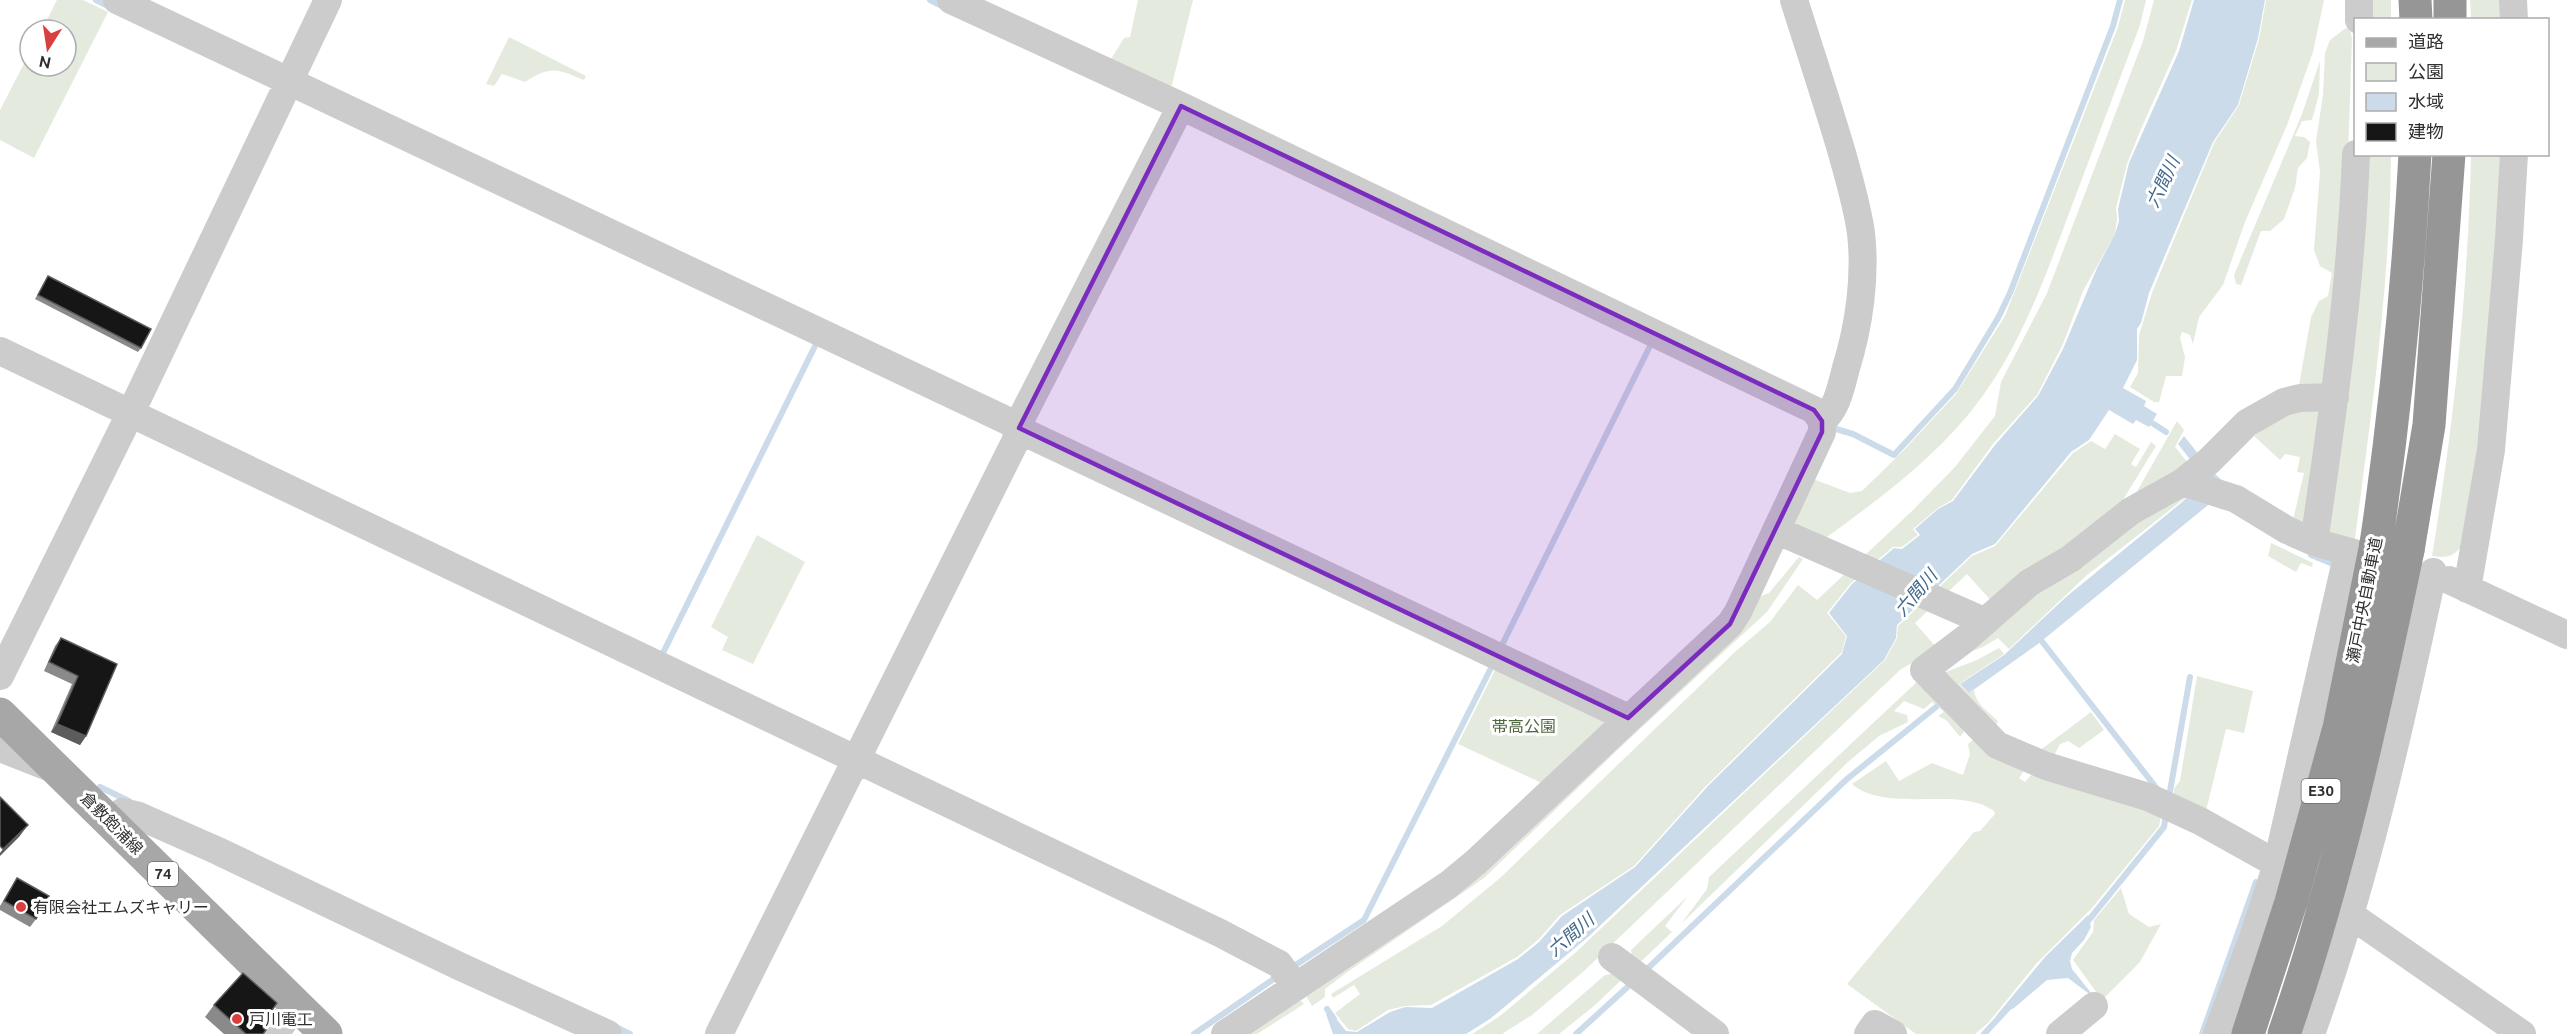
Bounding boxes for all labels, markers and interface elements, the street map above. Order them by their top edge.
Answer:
north arrow [18,18,78,78]
legend [2354,18,2549,156]
text: 道路 [2408,31,2444,51]
text: N [37,53,53,73]
text: 公園 [2408,61,2444,81]
text: 水域 [2408,91,2444,111]
text: 建物 [2408,121,2444,141]
water label: 六間川 [2142,151,2183,210]
street label: 瀬戸中央自動車道 [2343,535,2385,665]
water label: 六間川 [1890,564,1942,619]
park label: 帯高公園 [1492,717,1556,735]
road number: E30 [2302,779,2340,803]
street label: 倉敷飽浦線 [77,788,147,858]
road number: 74 [148,862,178,886]
place label: 有限会社エムズキャリー [33,898,209,916]
marker: 有限会社エムズキャリー [14,900,28,914]
water label: 六間川 [1543,908,1599,960]
place label: 戸川電工 [249,1010,313,1028]
marker: 戸川電工 [230,1012,244,1026]

